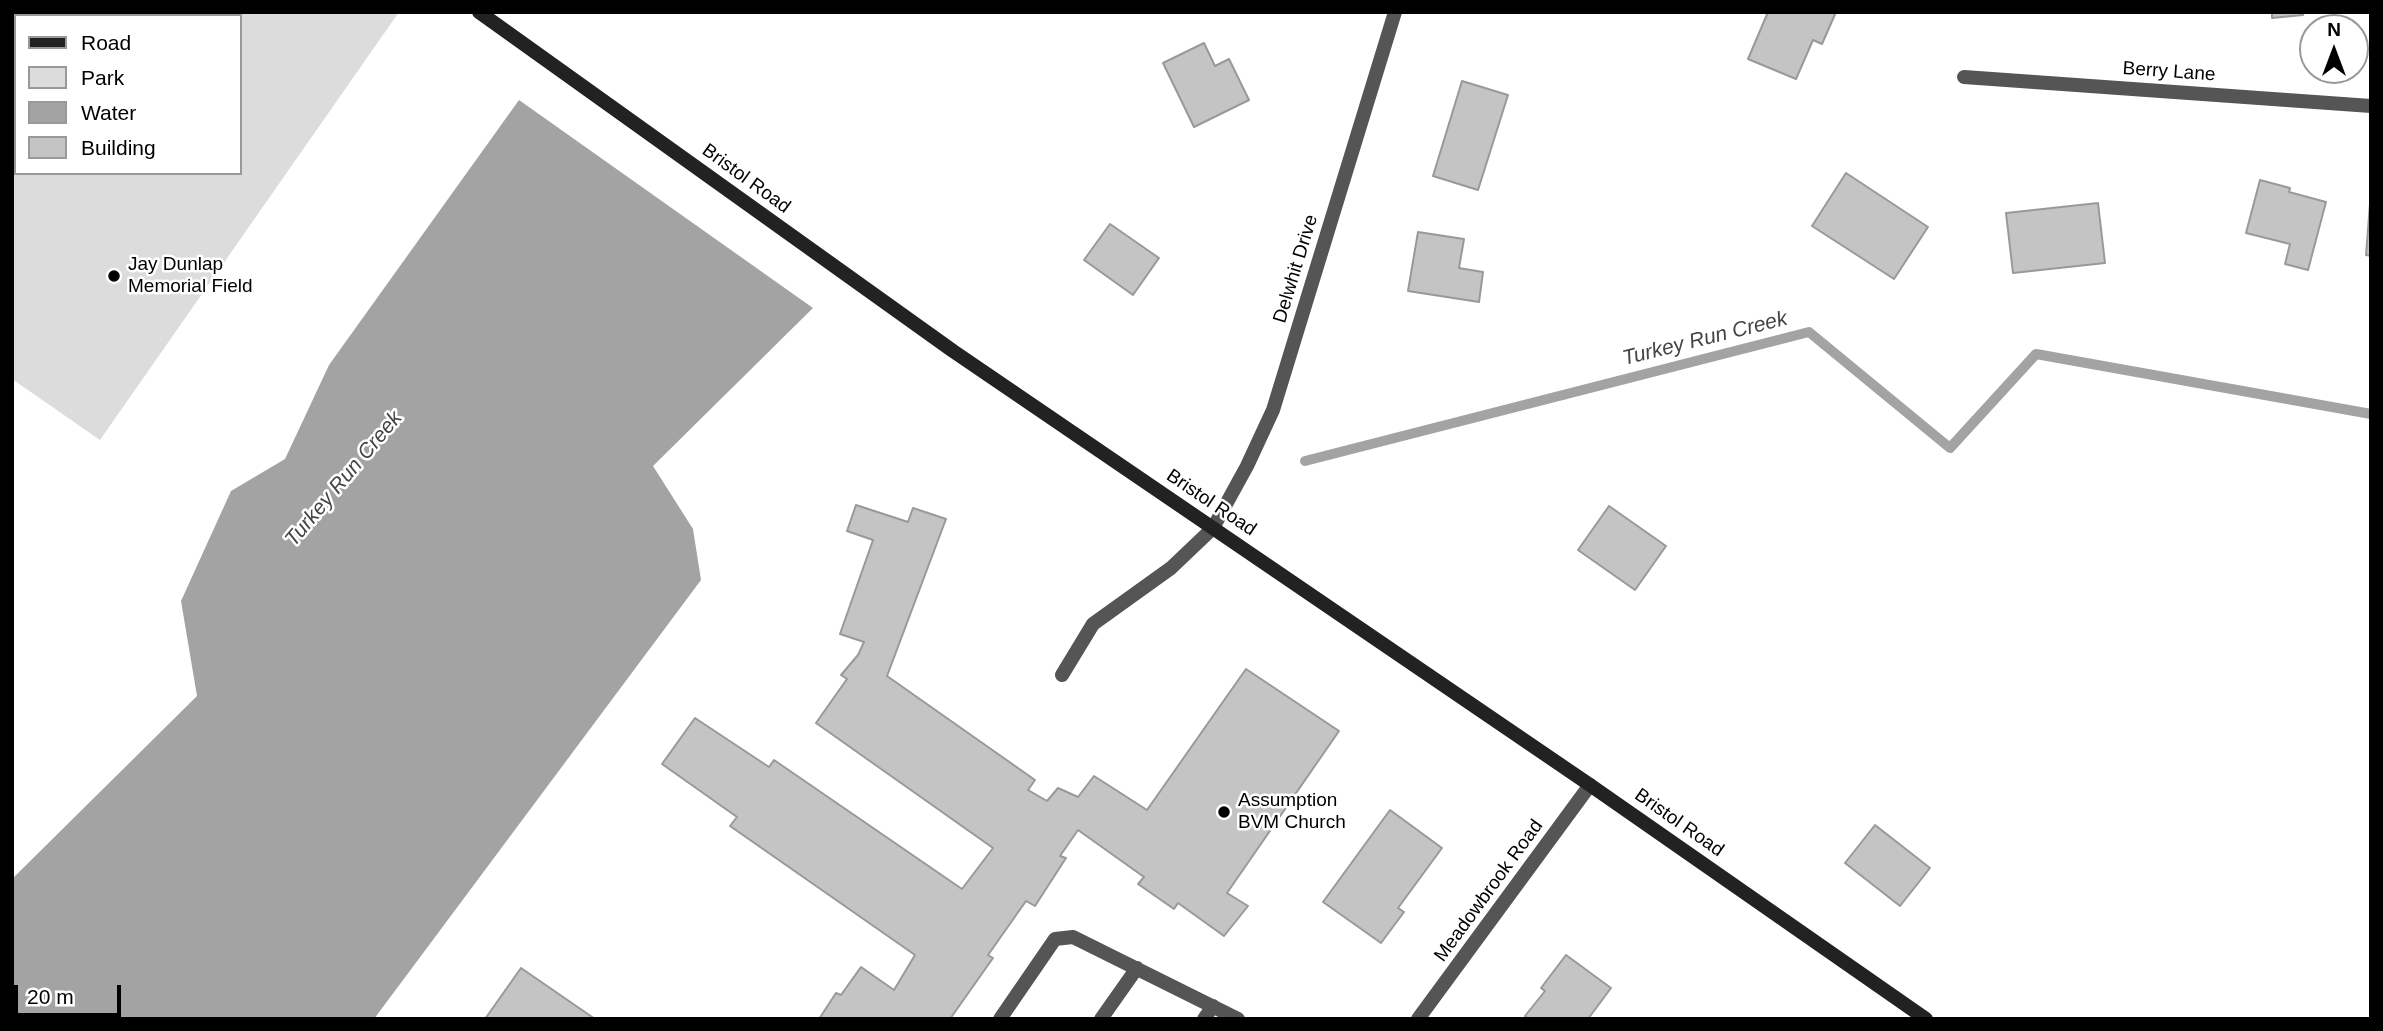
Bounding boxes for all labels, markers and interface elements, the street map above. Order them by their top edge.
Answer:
legend [14,14,242,175]
north arrow [2299,14,2369,84]
text: N [2327,19,2341,40]
text: Road [81,31,131,54]
street label: Berry Lane [2122,57,2216,87]
text: Park [81,66,124,89]
text: Water [81,101,136,124]
text: Building [81,136,156,159]
street label: Bristol Road [697,139,795,219]
street label: Delwhit Drive [1269,212,1323,326]
place label: Jay Dunlap Memorial Field [128,254,253,298]
marker: Jay Dunlap Memorial Field [106,268,122,284]
water label: Turkey Run Creek [1620,306,1790,372]
water label: Turkey Run Creek [280,406,408,552]
street label: Bristol Road [1162,465,1260,541]
street label: Bristol Road [1630,784,1728,862]
place label: Assumption BVM Church [1238,790,1346,834]
marker: Assumption BVM Church [1216,804,1232,820]
street label: Meadowbrook Road [1430,816,1548,966]
scale bar [18,972,124,1016]
text: 20 m [27,985,74,1008]

